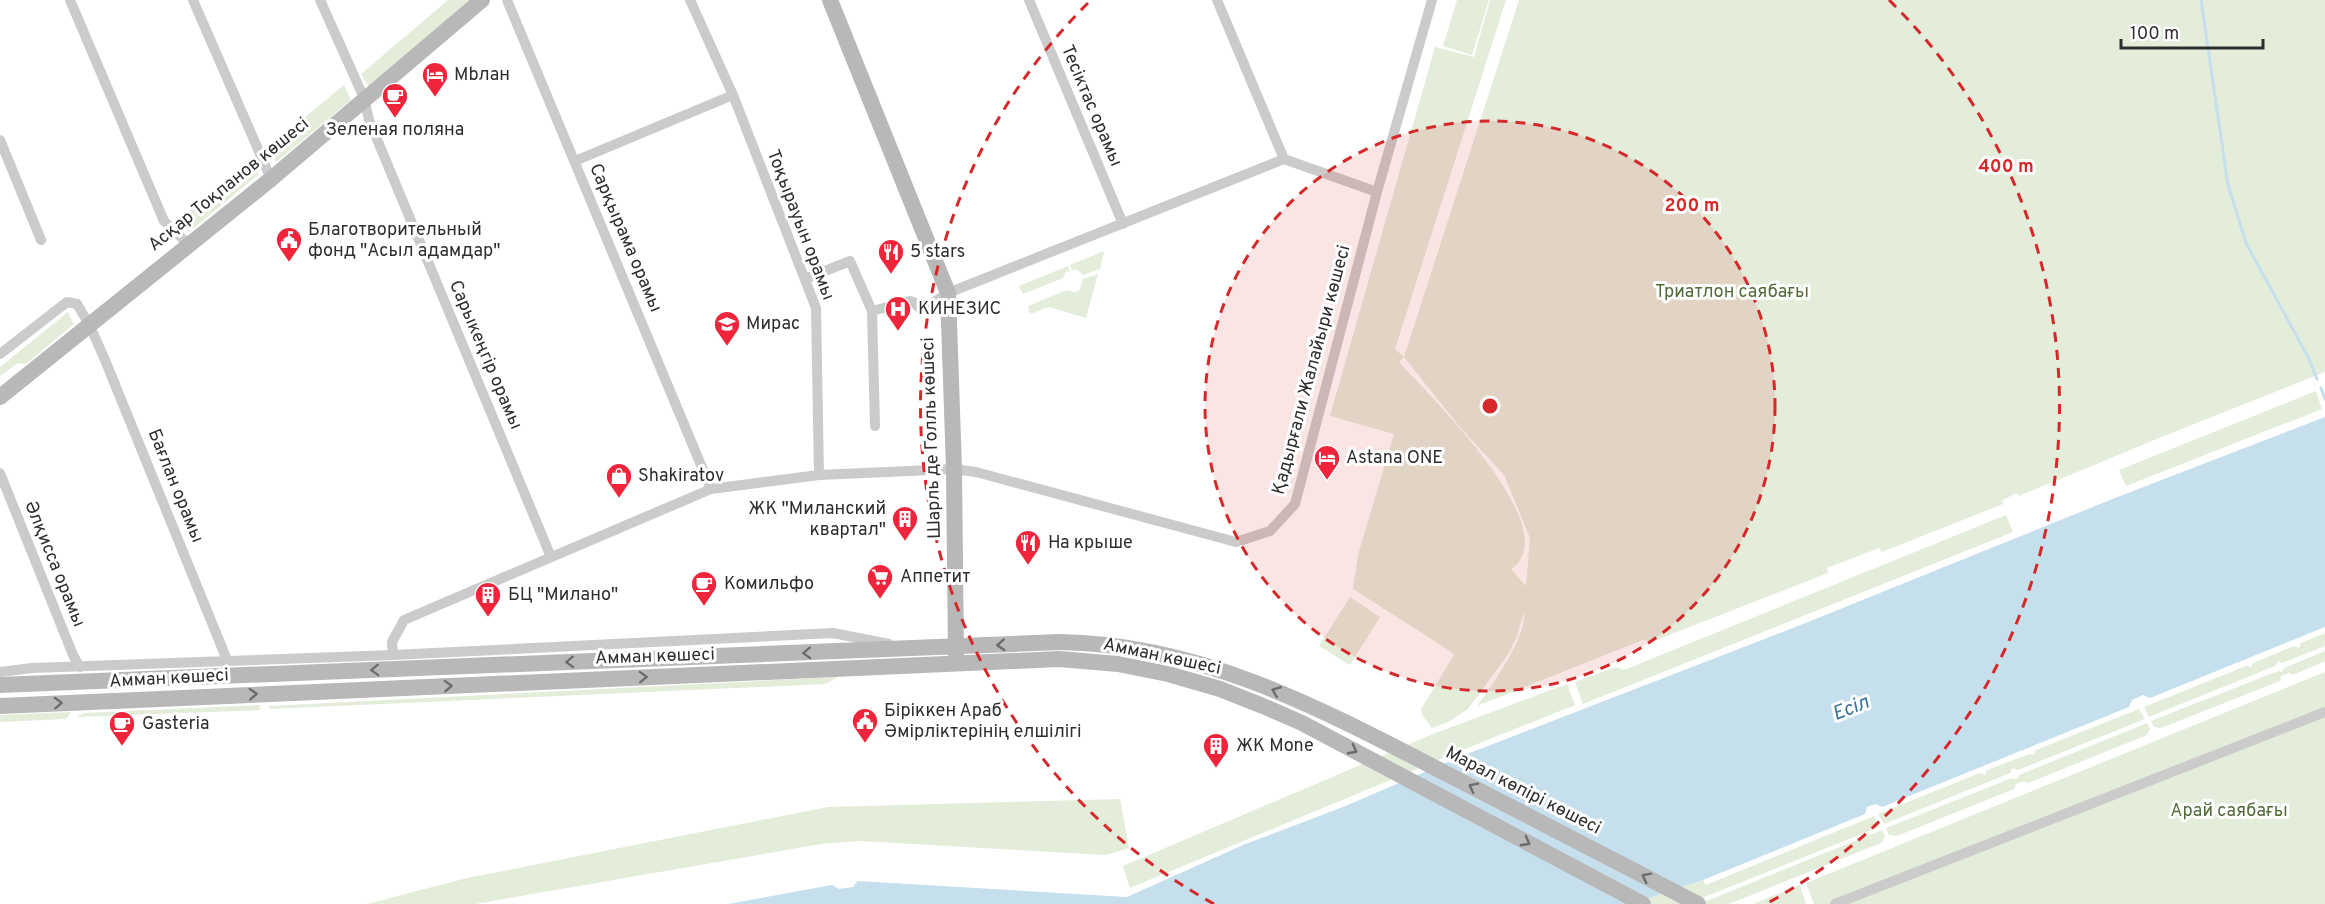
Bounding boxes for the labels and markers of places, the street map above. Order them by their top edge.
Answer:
hotel icon: Мbлан [420,60,450,98]
place label: Мbлан [454,64,510,87]
cafe icon: Зеленая поляна [380,81,410,119]
place label: Зеленая поляна [326,119,464,142]
place label: Благотворительный фонд "Асыл адамдар" [308,219,501,263]
public building icon: Благотворительный фонд "Асыл адамдар" [274,225,304,263]
restaurant icon: 5 stars [876,237,906,275]
place label: 5 stars [910,241,965,264]
hospital icon: КИНЕЗИС [883,294,913,332]
place label: КИНЕЗИС [918,298,1001,321]
school or university icon: Мирас [712,309,742,347]
place label: Мирас [746,313,800,336]
centre of rings [1480,396,1500,416]
hotel icon: Astana ONE [1312,443,1342,481]
place label: Astana ONE [1346,447,1443,470]
shop icon: Shakiratov [604,461,634,499]
place label: Shakiratov [638,465,724,488]
place label: ЖК "Миланский квартал" [748,498,886,542]
building icon: ЖК "Миланский квартал" [890,504,920,542]
restaurant icon: На крыше [1013,528,1043,566]
place label: На крыше [1048,532,1133,555]
supermarket icon: Аппетит [865,562,895,600]
place label: Аппетит [900,566,970,589]
cafe icon: Комильфо [689,569,719,607]
place label: Комильфо [724,573,814,596]
building icon: БЦ "Милано" [473,580,503,618]
place label: БЦ "Милано" [508,584,618,607]
place label: Біріккен Араб Әмірліктерінің елшілігі [884,700,1081,744]
public building icon: Біріккен Араб Әмірліктерінің елшілігі [850,706,880,744]
cafe icon: Gasteria [107,709,137,747]
place label: Gasteria [142,713,210,736]
building icon: ЖК Mone [1201,731,1231,769]
place label: ЖК Mone [1236,735,1314,758]

